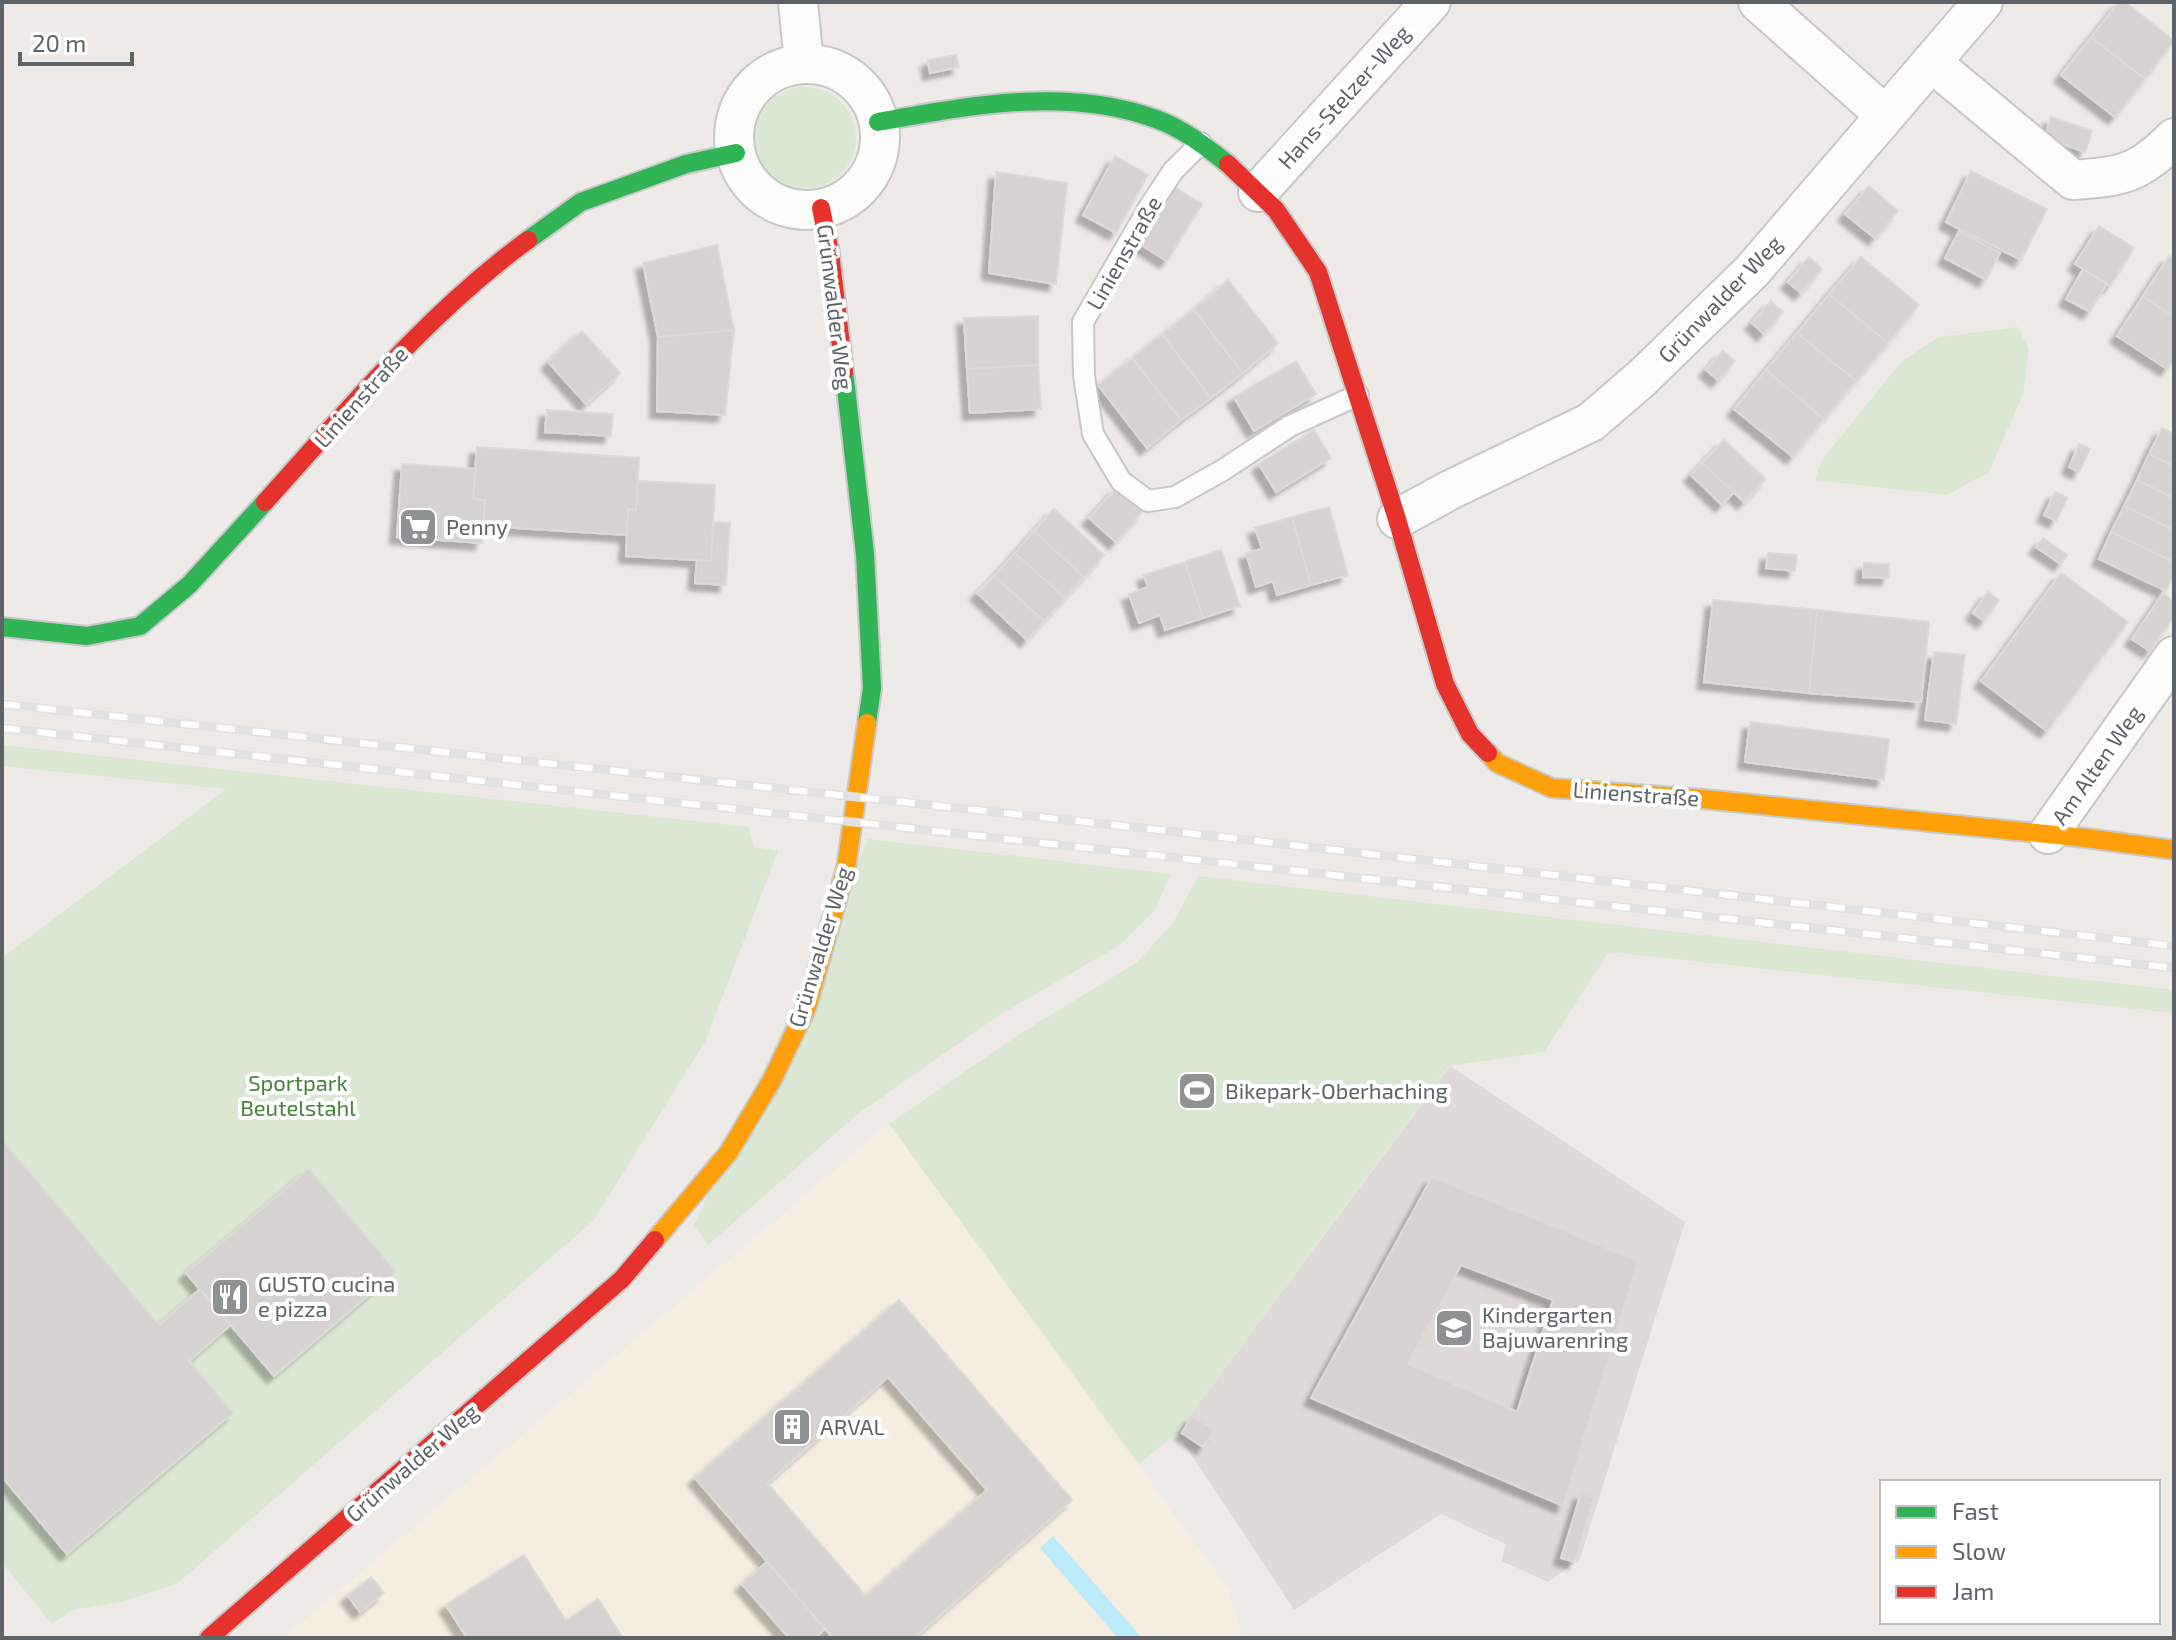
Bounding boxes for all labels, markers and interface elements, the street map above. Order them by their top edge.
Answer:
scale bar [20,16,132,66]
street label: Hans-Stelzer-Weg [1272,19,1415,174]
text: 20 m [32,28,86,57]
street label: Linienstraße [1080,191,1166,314]
street label: Grünwalder Weg [813,223,859,391]
street label: Grünwalder Weg [1652,229,1786,367]
street label: Linienstraße [308,341,412,452]
supermarket icon: Penny [397,506,439,548]
place label: Penny [446,513,508,539]
street label: Am Alten Weg [2046,700,2147,829]
street label: Linienstraße [1572,776,1700,810]
street label: Grünwalder Weg [782,863,856,1030]
park label: Sportpark Beutelstahl [240,1069,356,1120]
sports icon: Bikepark-Oberhaching [1176,1070,1218,1112]
place label: Bikepark-Oberhaching [1225,1077,1448,1103]
place label: GUSTO cucina e pizza [258,1270,395,1321]
restaurant icon: GUSTO cucina e pizza [209,1276,251,1318]
place label: Kindergarten Bajuwarenring [1482,1301,1628,1353]
school or university icon: Kindergarten Bajuwarenring [1433,1307,1475,1349]
street label: Grünwalder Weg [340,1398,483,1527]
building icon: ARVAL [771,1406,813,1448]
place label: ARVAL [820,1413,885,1439]
legend [1880,1480,2160,1624]
text: Fast [1952,1496,1999,1525]
text: Slow [1952,1536,2006,1565]
text: Jam [1952,1576,1994,1605]

